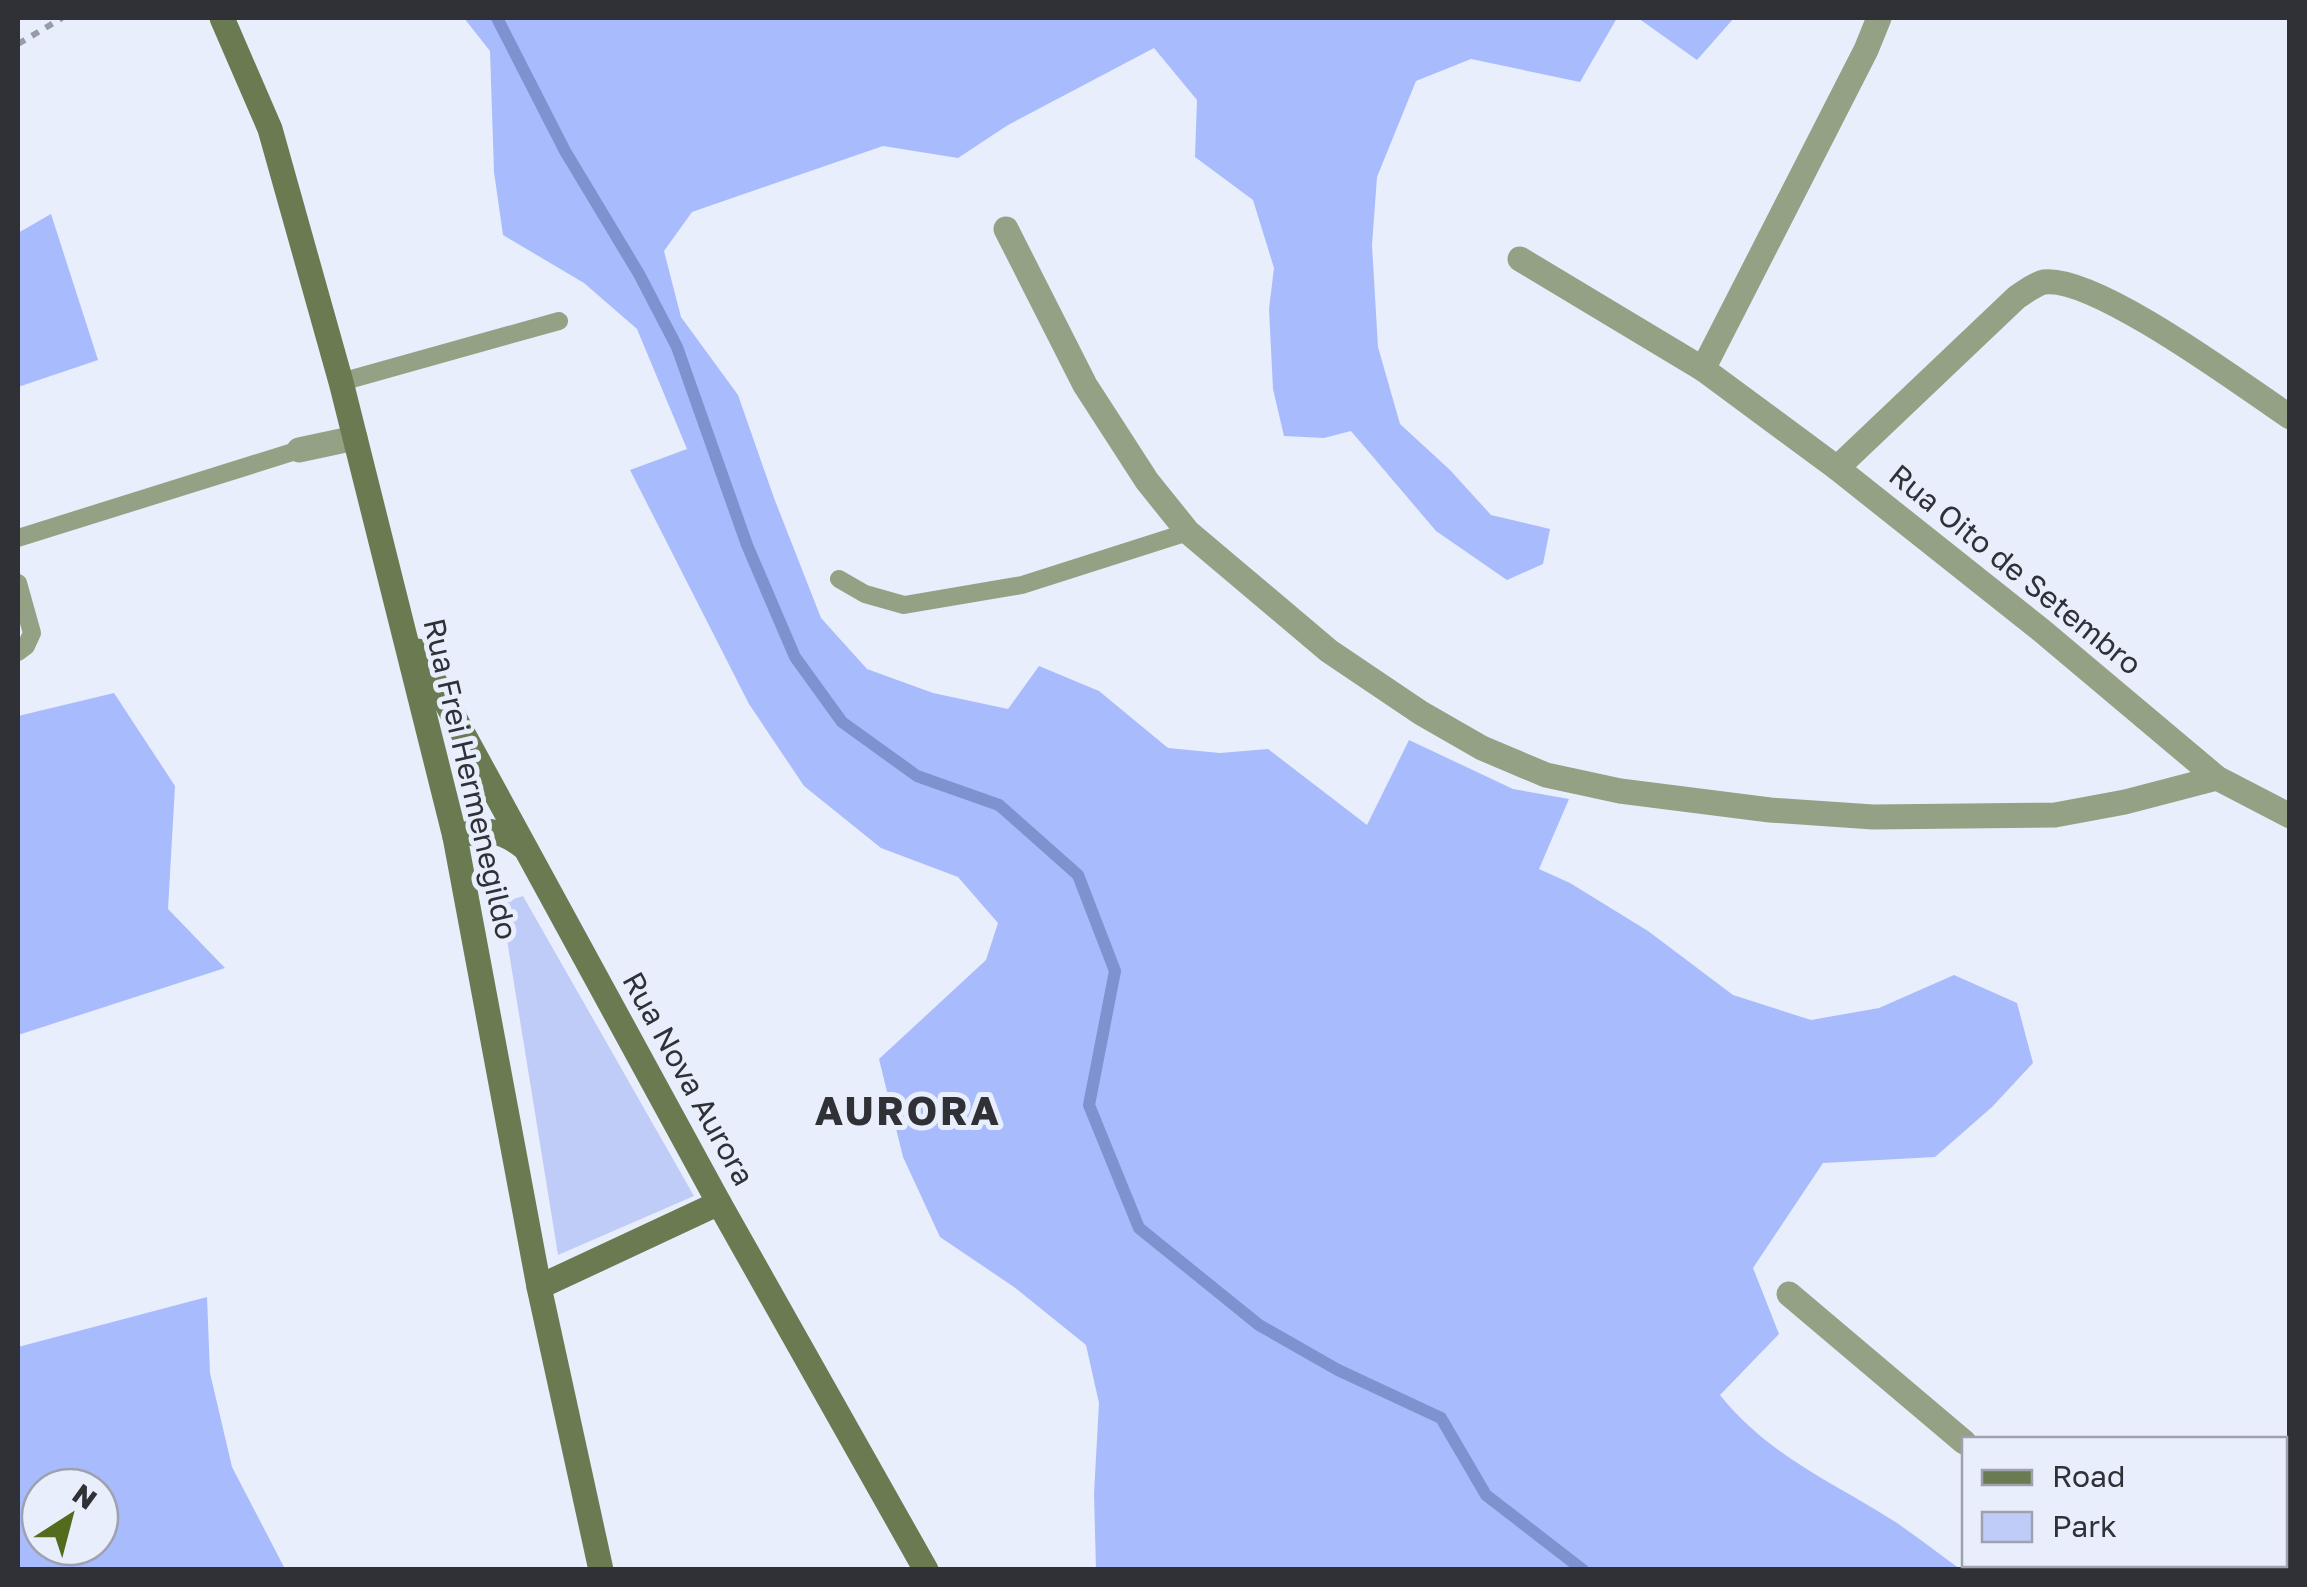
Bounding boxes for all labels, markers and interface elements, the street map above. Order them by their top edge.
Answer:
street label: Rua Oito de Setembro [1882,456,2149,682]
street label: Rua Frei Hermenegildo [416,615,525,943]
street label: Rua Nova Aurora [615,966,762,1191]
district label: AURORA [815,1086,1001,1134]
legend [1962,1437,2287,1567]
text: Road [2052,1458,2126,1494]
north arrow [20,1467,120,1567]
text: N [67,1477,103,1516]
text: Park [2052,1508,2117,1544]

